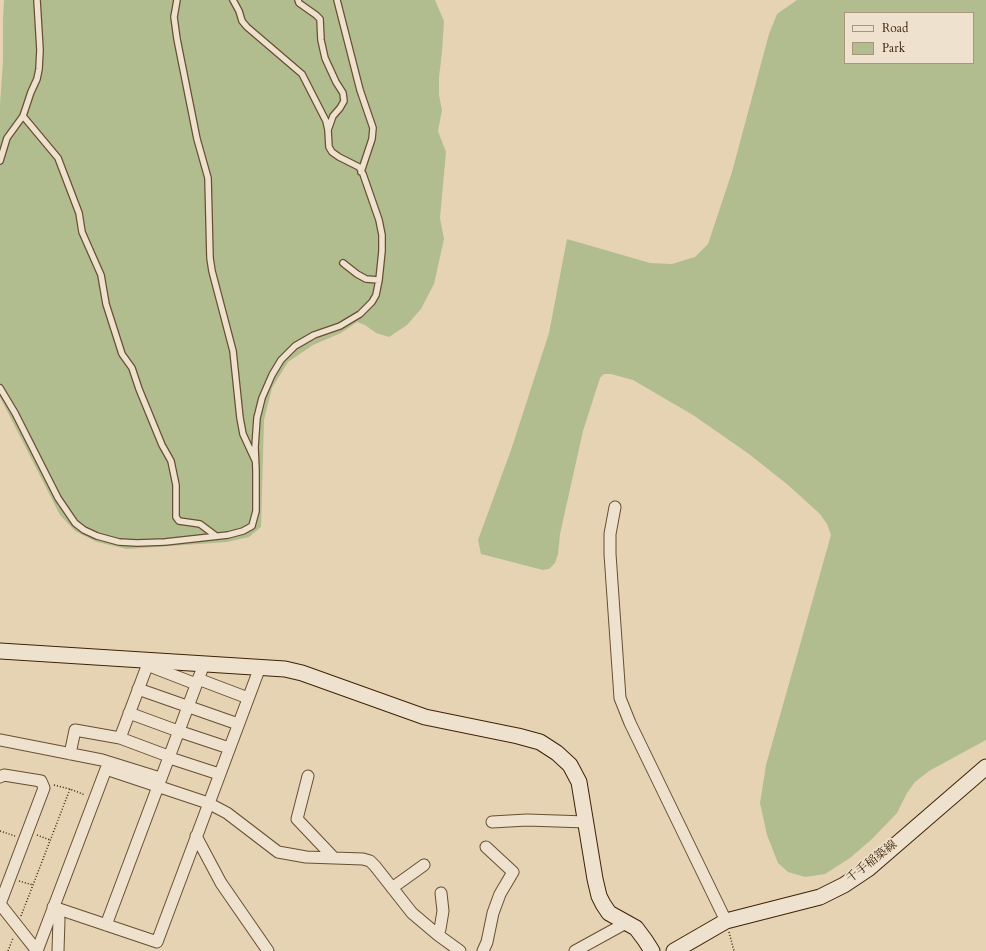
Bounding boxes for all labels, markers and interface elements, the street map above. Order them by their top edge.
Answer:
legend [844,12,974,64]
text: Road [882,20,908,36]
text: Park [882,40,905,56]
street label: 千手稲築線 [844,838,900,886]

